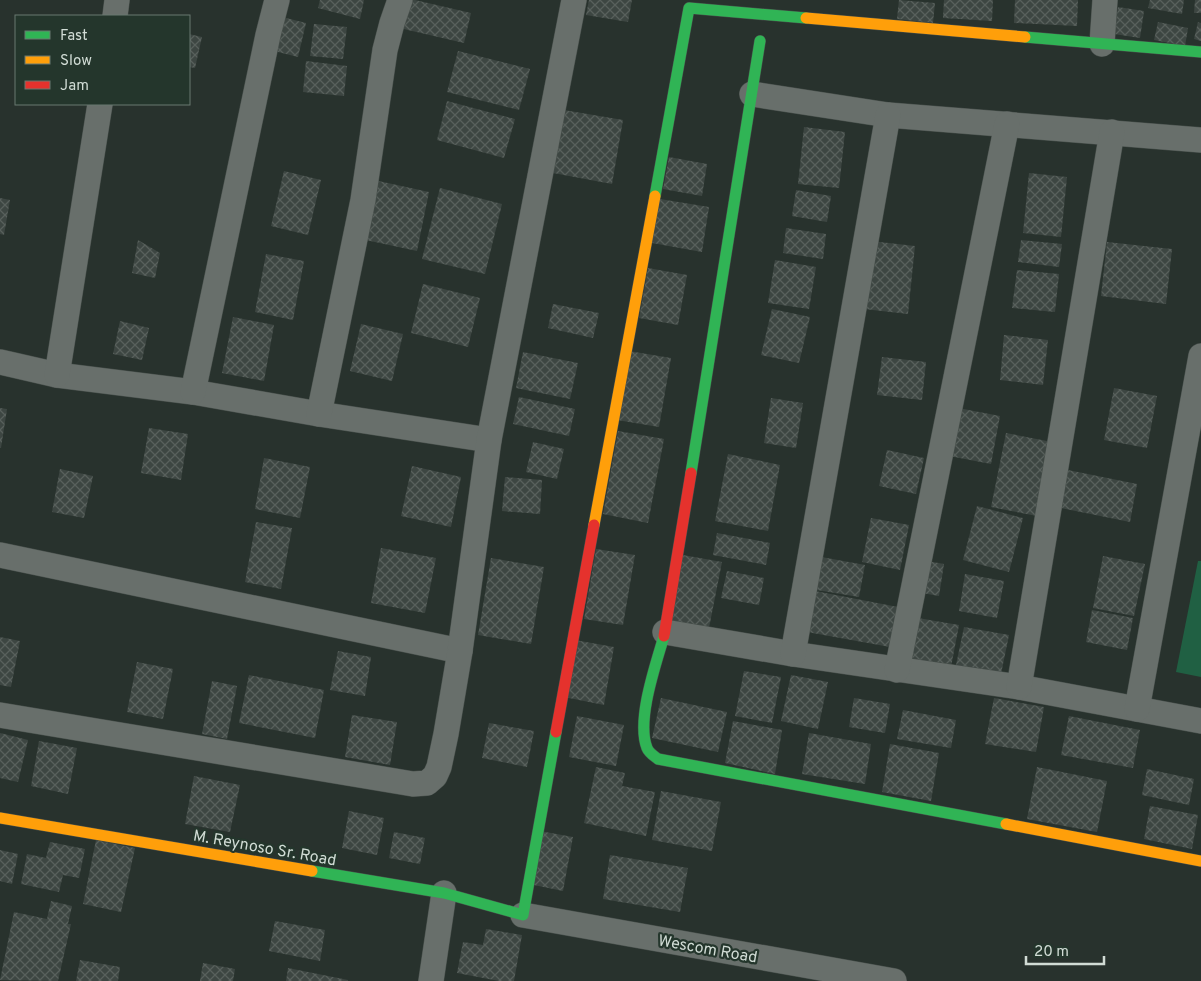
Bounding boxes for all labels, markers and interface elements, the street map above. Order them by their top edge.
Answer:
legend [15,15,190,105]
text: Fast [60,27,88,46]
text: Slow [60,52,92,71]
text: Jam [60,77,89,96]
street label: M. Reynoso Sr. Road [191,827,338,871]
street label: Wescom Road [657,931,759,969]
scale bar [1026,934,1104,966]
text: 20 m [1034,943,1069,962]

